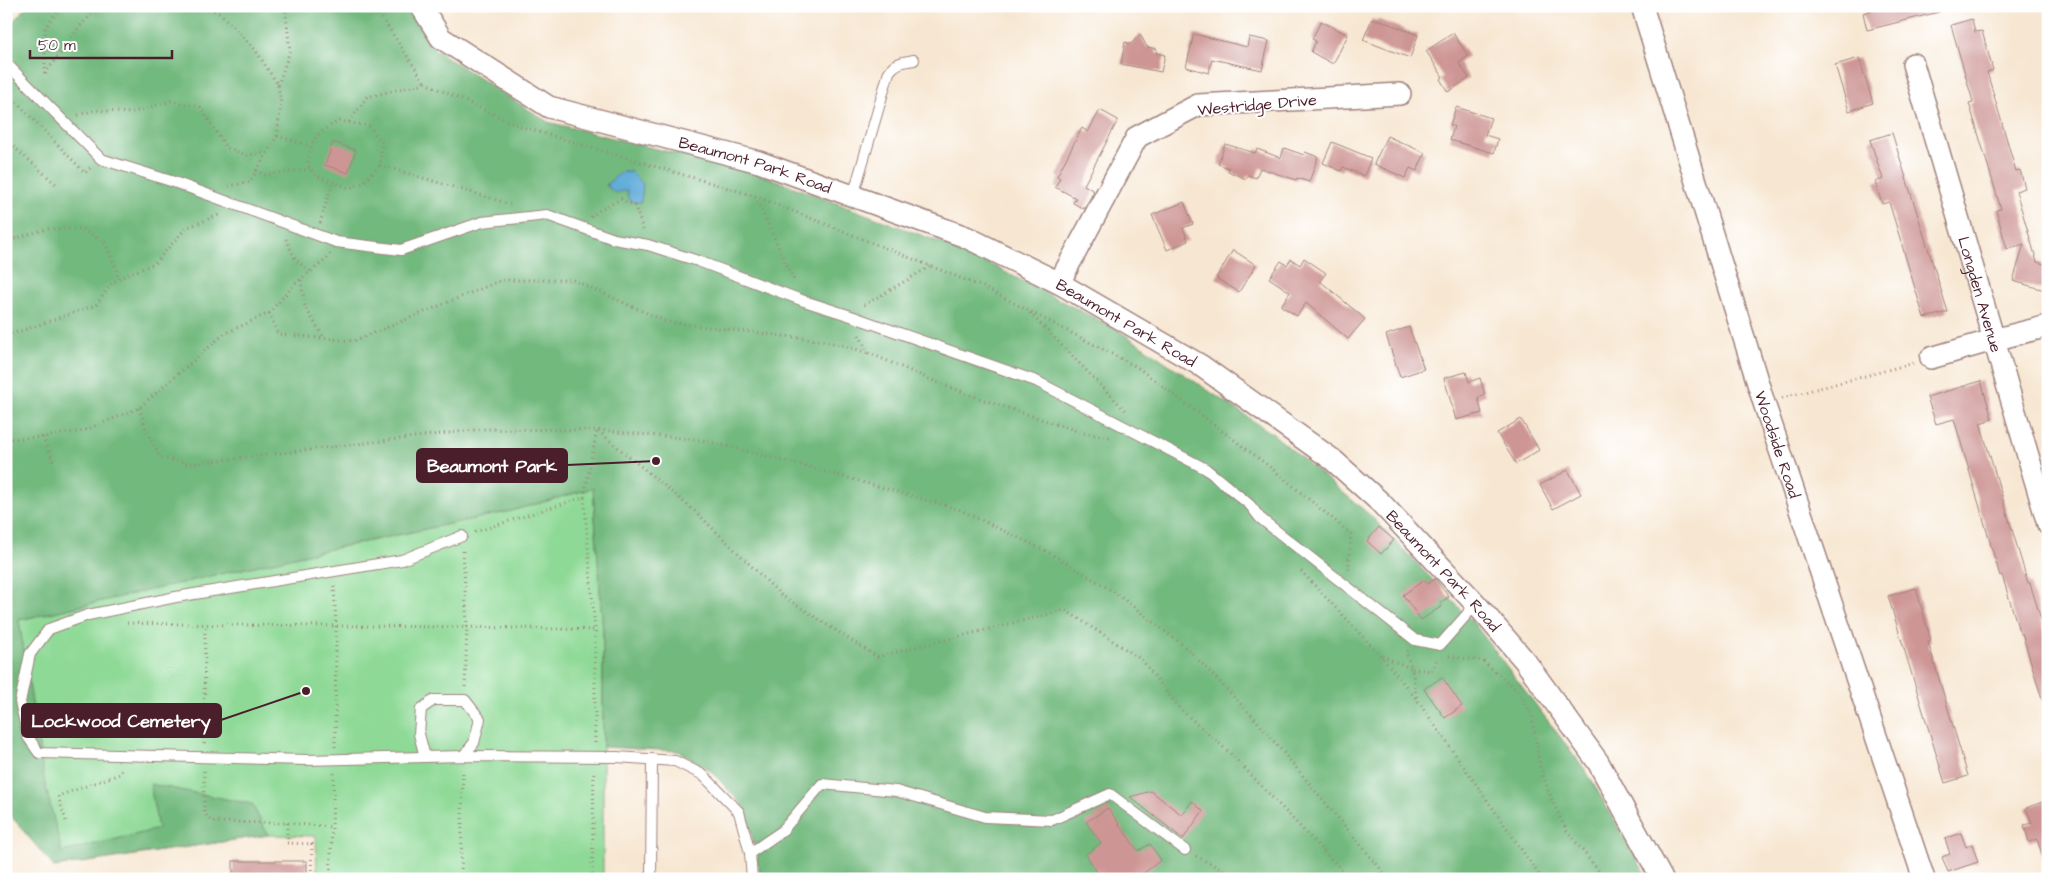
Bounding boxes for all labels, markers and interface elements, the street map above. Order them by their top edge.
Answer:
scale bar [30,28,172,60]
text: 50 m [38,35,76,56]
street label: Westridge Drive [1197,89,1318,122]
street label: Beaumont Park Road [676,131,834,199]
street label: Longden Avenue [1952,234,2007,355]
street label: Beaumont Park Road [1052,274,1200,373]
street label: Woodside Road [1749,388,1805,501]
callout: Beaumont Park [417,449,567,482]
text: Beaumont Park [427,454,558,479]
street label: Beaumont Park Road [1381,505,1505,637]
callout: Lockwood Cemetery [22,704,221,737]
text: Lockwood Cemetery [31,709,211,735]

